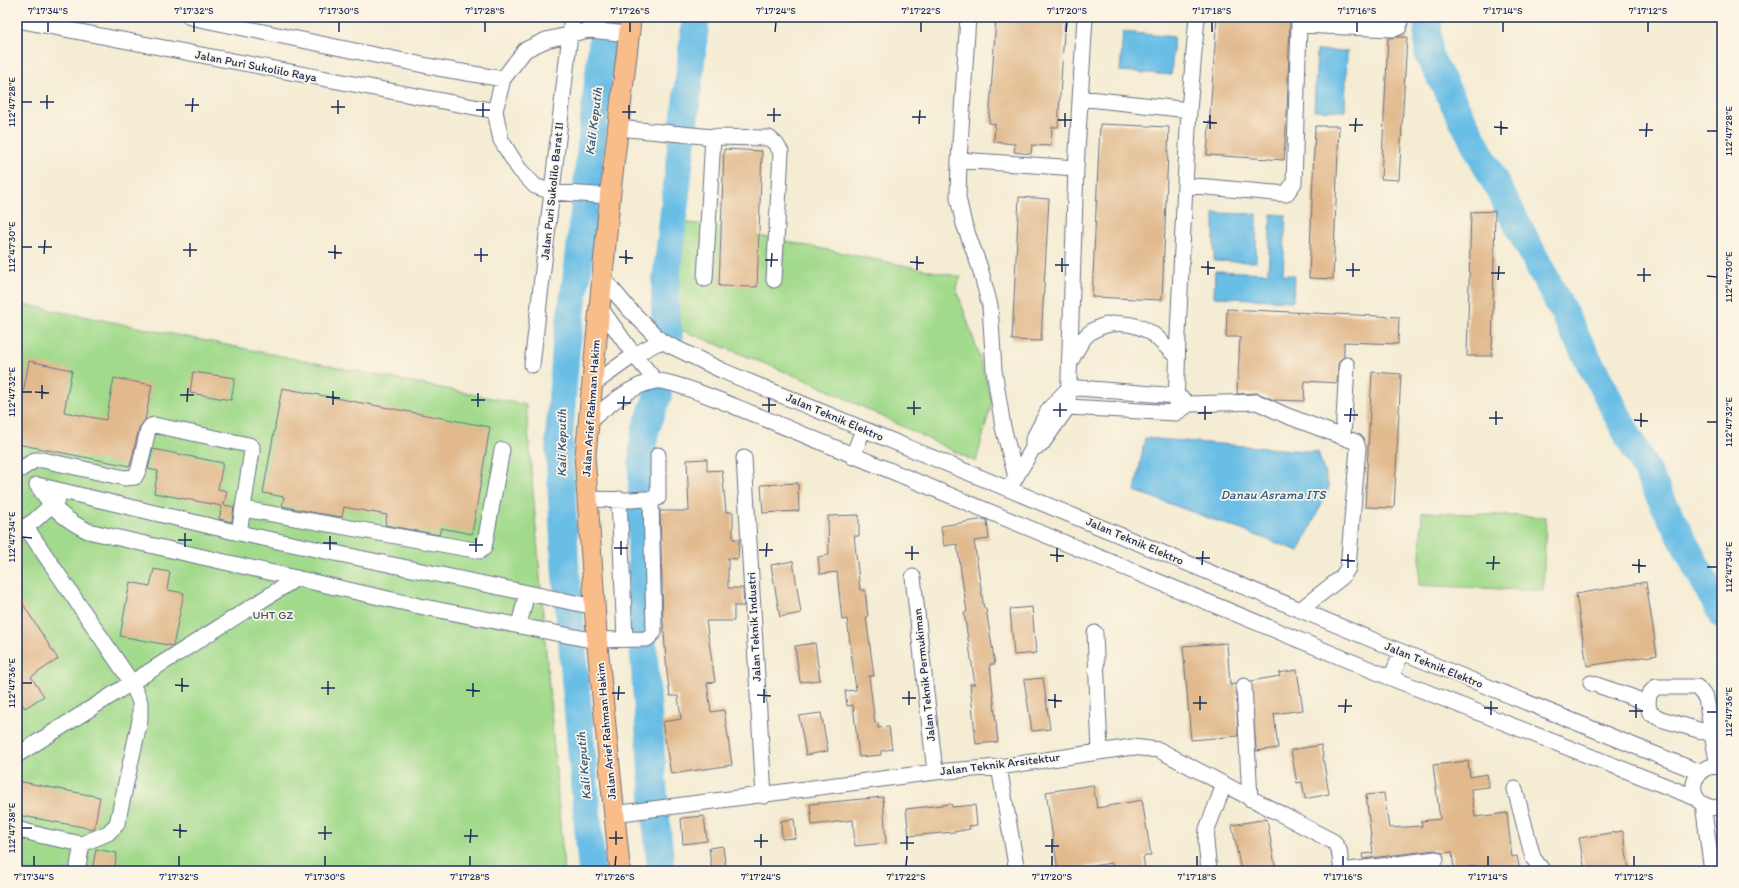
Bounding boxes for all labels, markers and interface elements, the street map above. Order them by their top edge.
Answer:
text: 7°17'34"S [28,4,68,17]
text: 7°17'32"S [174,4,214,17]
text: 7°17'30"S [319,4,360,17]
text: 7°17'28"S [465,4,505,17]
text: 7°17'26"S [610,4,650,17]
text: 7°17'24"S [756,4,796,17]
text: 7°17'22"S [901,4,941,17]
text: 7°17'20"S [1047,4,1087,17]
text: 7°17'18"S [1193,4,1232,17]
text: 7°17'16"S [1338,4,1377,17]
text: 7°17'14"S [1483,4,1523,17]
text: 7°17'12"S [1629,4,1668,17]
street label: Jalan Puri Sukolilo Raya [194,47,319,85]
text: 112°47'28"E [5,76,18,127]
water label: Kali Keputih [582,85,605,156]
text: 112°47'28"E [1722,105,1735,156]
street label: Jalan Puri Sukolilo Barat II [538,121,566,261]
text: 112°47'30"E [5,221,18,273]
text: 112°47'30"E [1722,251,1735,303]
street label: Jalan Arief Rahman Hakim [579,339,603,477]
text: 112°47'32"E [5,366,18,417]
street label: Jalan Teknik Elektro [784,390,886,444]
text: 112°47'32"E [1722,396,1735,447]
water label: Kali Keputih [554,408,569,477]
water label: Danau Asrama ITS [1220,487,1327,502]
text: 112°47'34"E [5,511,18,562]
street label: Jalan Teknik Elektro [1084,514,1186,568]
text: 112°47'34"E [1722,541,1735,592]
street label: Jalan Teknik Industri [744,572,764,682]
park label: UHT GZ [253,608,294,622]
street label: Jalan Teknik Permukiman [910,608,938,742]
street label: Jalan Teknik Elektro [1383,639,1485,691]
text: 112°47'36"E [5,657,18,708]
street label: Jalan Arief Rahman Hakim [593,662,619,800]
text: 112°47'36"E [1722,686,1735,737]
water label: Kali Keputih [573,730,594,801]
street label: Jalan Teknik Arsitektur [939,750,1061,778]
text: 112°47'38"E [5,802,18,853]
text: 7°17'34"S [14,870,54,883]
text: 7°17'32"S [159,870,199,883]
text: 7°17'30"S [305,870,346,883]
text: 7°17'28"S [450,870,490,883]
text: 7°17'26"S [595,870,635,883]
text: 7°17'24"S [741,870,781,883]
text: 7°17'22"S [886,870,926,883]
text: 7°17'20"S [1032,870,1072,883]
text: 7°17'18"S [1178,870,1217,883]
text: 7°17'16"S [1324,870,1363,883]
text: 7°17'14"S [1468,870,1508,883]
text: 7°17'12"S [1615,870,1654,883]

